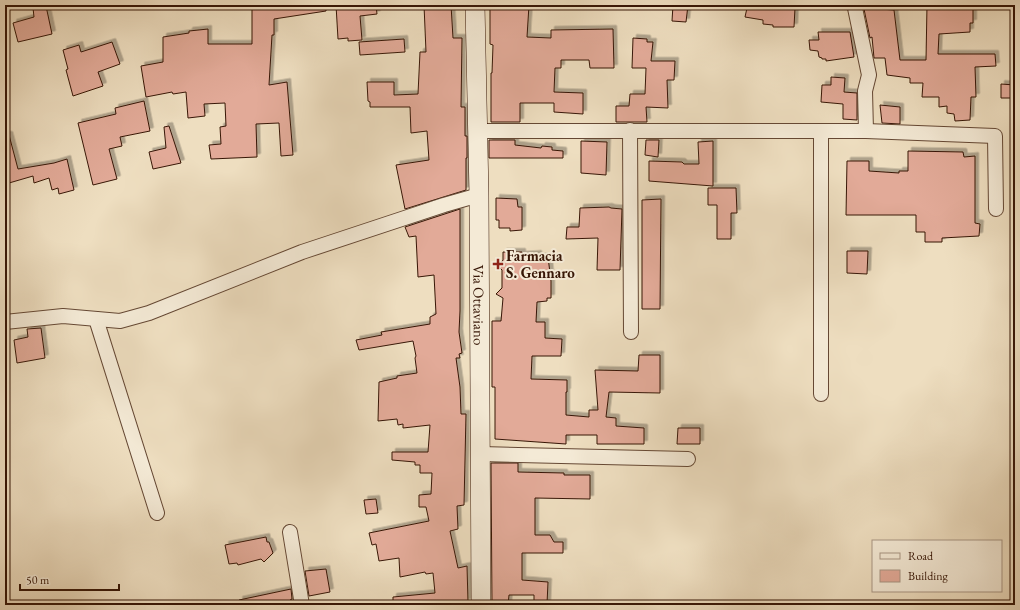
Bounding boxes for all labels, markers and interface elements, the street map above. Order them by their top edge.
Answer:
place label: Farmacia S. Gennaro [506,246,575,282]
marker: Farmacia S. Gennaro [493,259,503,269]
street label: Via Ottaviano [470,265,489,345]
legend [872,540,1002,592]
text: Road [908,548,934,564]
scale bar [20,566,119,592]
text: Building [908,568,949,584]
text: 50 m [26,572,50,588]

